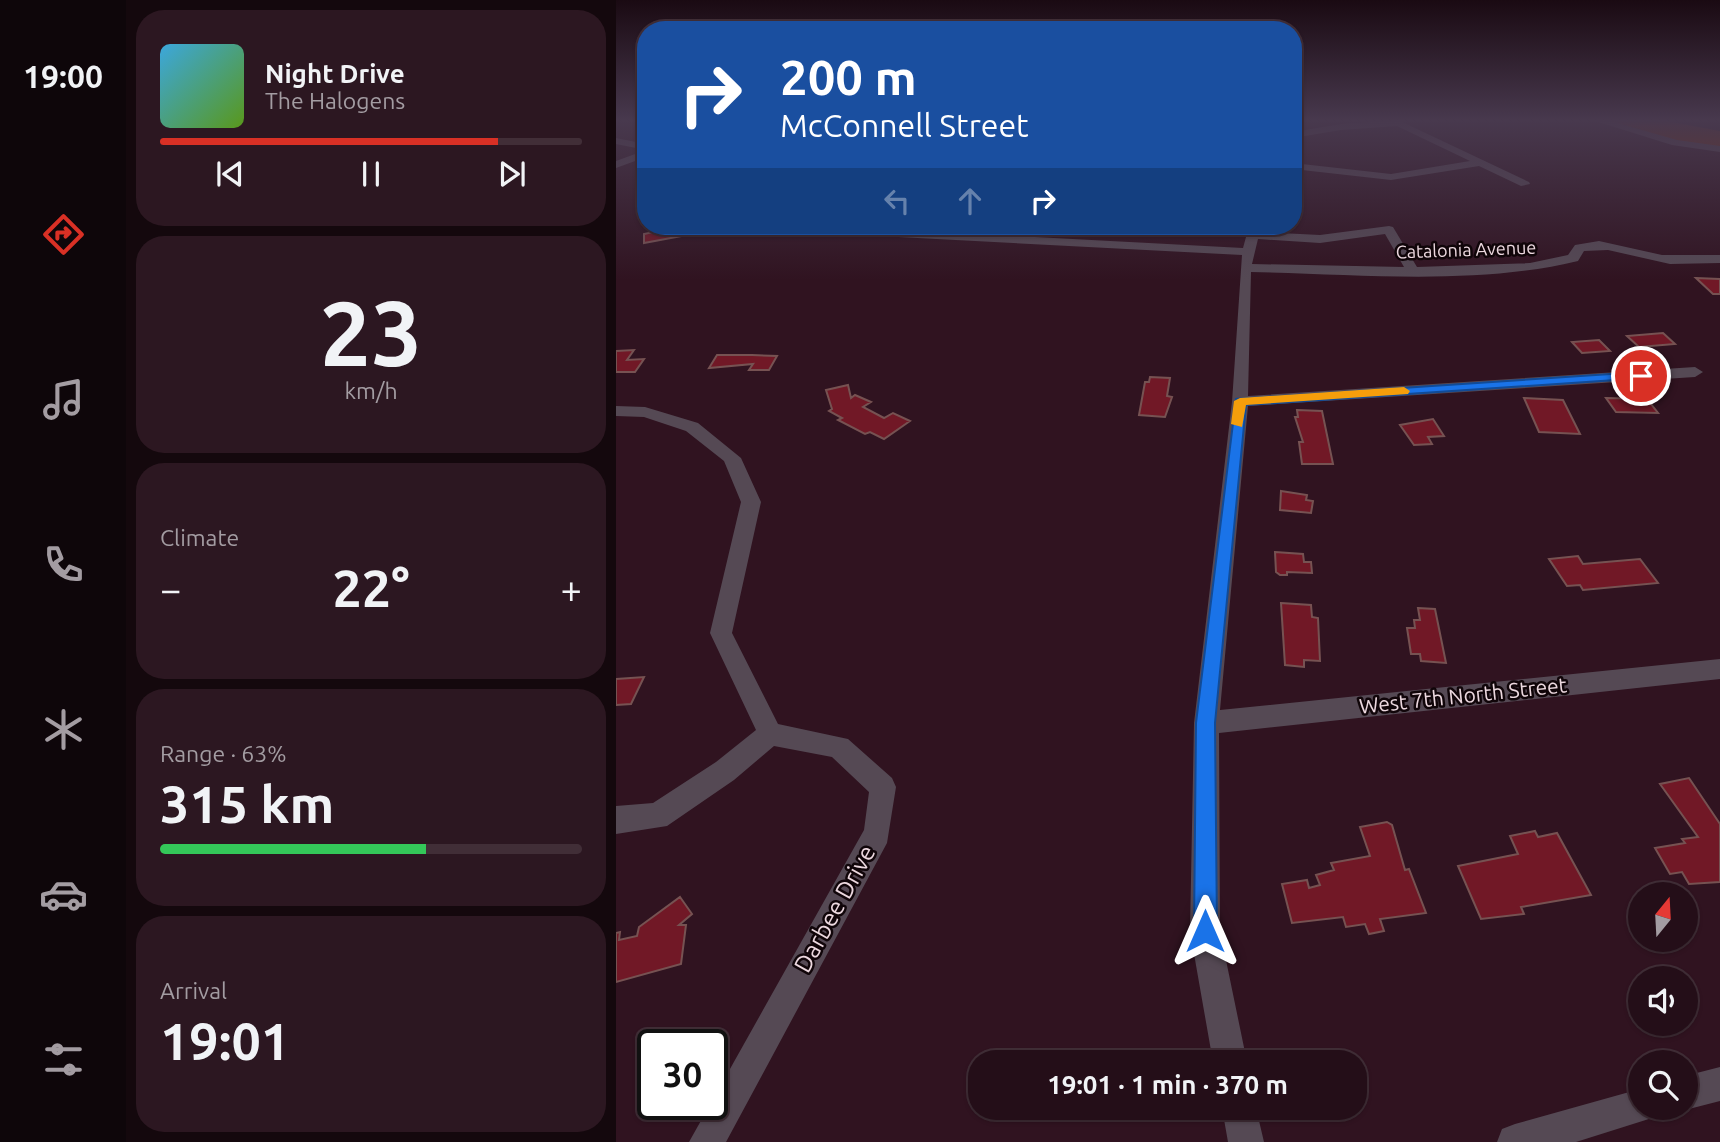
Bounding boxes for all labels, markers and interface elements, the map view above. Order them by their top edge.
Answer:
icon: right [665,49,756,140]
text: 200 m [780,49,917,104]
text: 19:00 [23,58,103,94]
text: Night Drive [265,59,405,88]
text: The Halogens [265,88,405,113]
text: McConnell Street [780,107,1029,143]
icon: previous [211,155,249,193]
icon: pause [352,155,390,193]
icon: next [493,155,531,193]
icon: left [878,182,916,220]
icon: ahead [951,182,989,220]
icon: right [1024,182,1062,220]
icon: directions [39,210,88,259]
street label: Catalonia Avenue [1395,237,1537,261]
text: 23 [320,281,422,383]
pin [1611,346,1671,406]
icon: arrive [1622,357,1660,395]
icon: music [39,375,88,424]
text: km/h [344,378,398,403]
text: Climate [160,525,239,550]
icon: phone [39,540,88,589]
text: 22° [332,559,410,617]
text: − [160,568,181,610]
text: + [561,568,582,610]
street label: West 7th North Street [1358,672,1568,718]
icon: climate [39,705,88,754]
text: Range · 63% [160,741,287,766]
text: 315 km [160,775,334,833]
street label: Darbee Drive [789,840,881,977]
icon: car [39,870,88,919]
north arrow [1628,882,1698,952]
map controls [1628,882,1698,1120]
position arrow [1168,894,1242,968]
button: sound [1628,966,1698,1036]
text: Arrival [160,978,227,1003]
text: 19:01 [160,1012,290,1070]
speed limit sign: 30 [637,1029,728,1120]
icon: filters [39,1035,88,1084]
button: search [1628,1050,1698,1120]
text: 19:01 · 1 min · 370 m [1047,1070,1288,1099]

